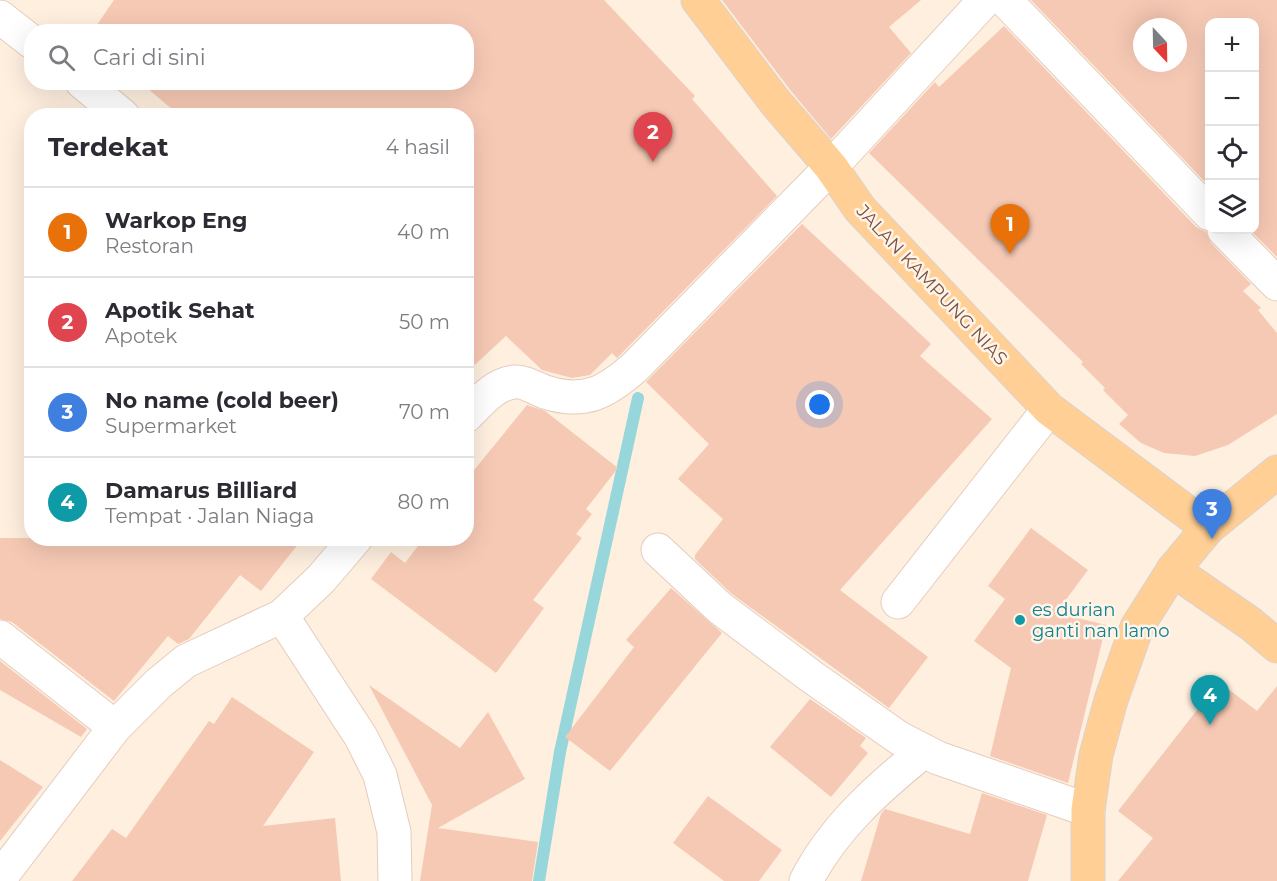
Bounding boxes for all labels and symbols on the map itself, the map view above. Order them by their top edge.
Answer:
north arrow [1133,18,1187,72]
pin: 2 [634,112,672,162]
street label: JALAN KAMPUNG NIAS [851,199,1012,370]
pin: 1 [990,204,1030,254]
your location [805,390,834,419]
pin: 3 [1192,490,1232,539]
place label: es durian ganti nan lamo [1032,599,1170,642]
marker: es durian ganti nan lamo [1013,613,1027,627]
pin: 4 [1190,676,1230,725]

